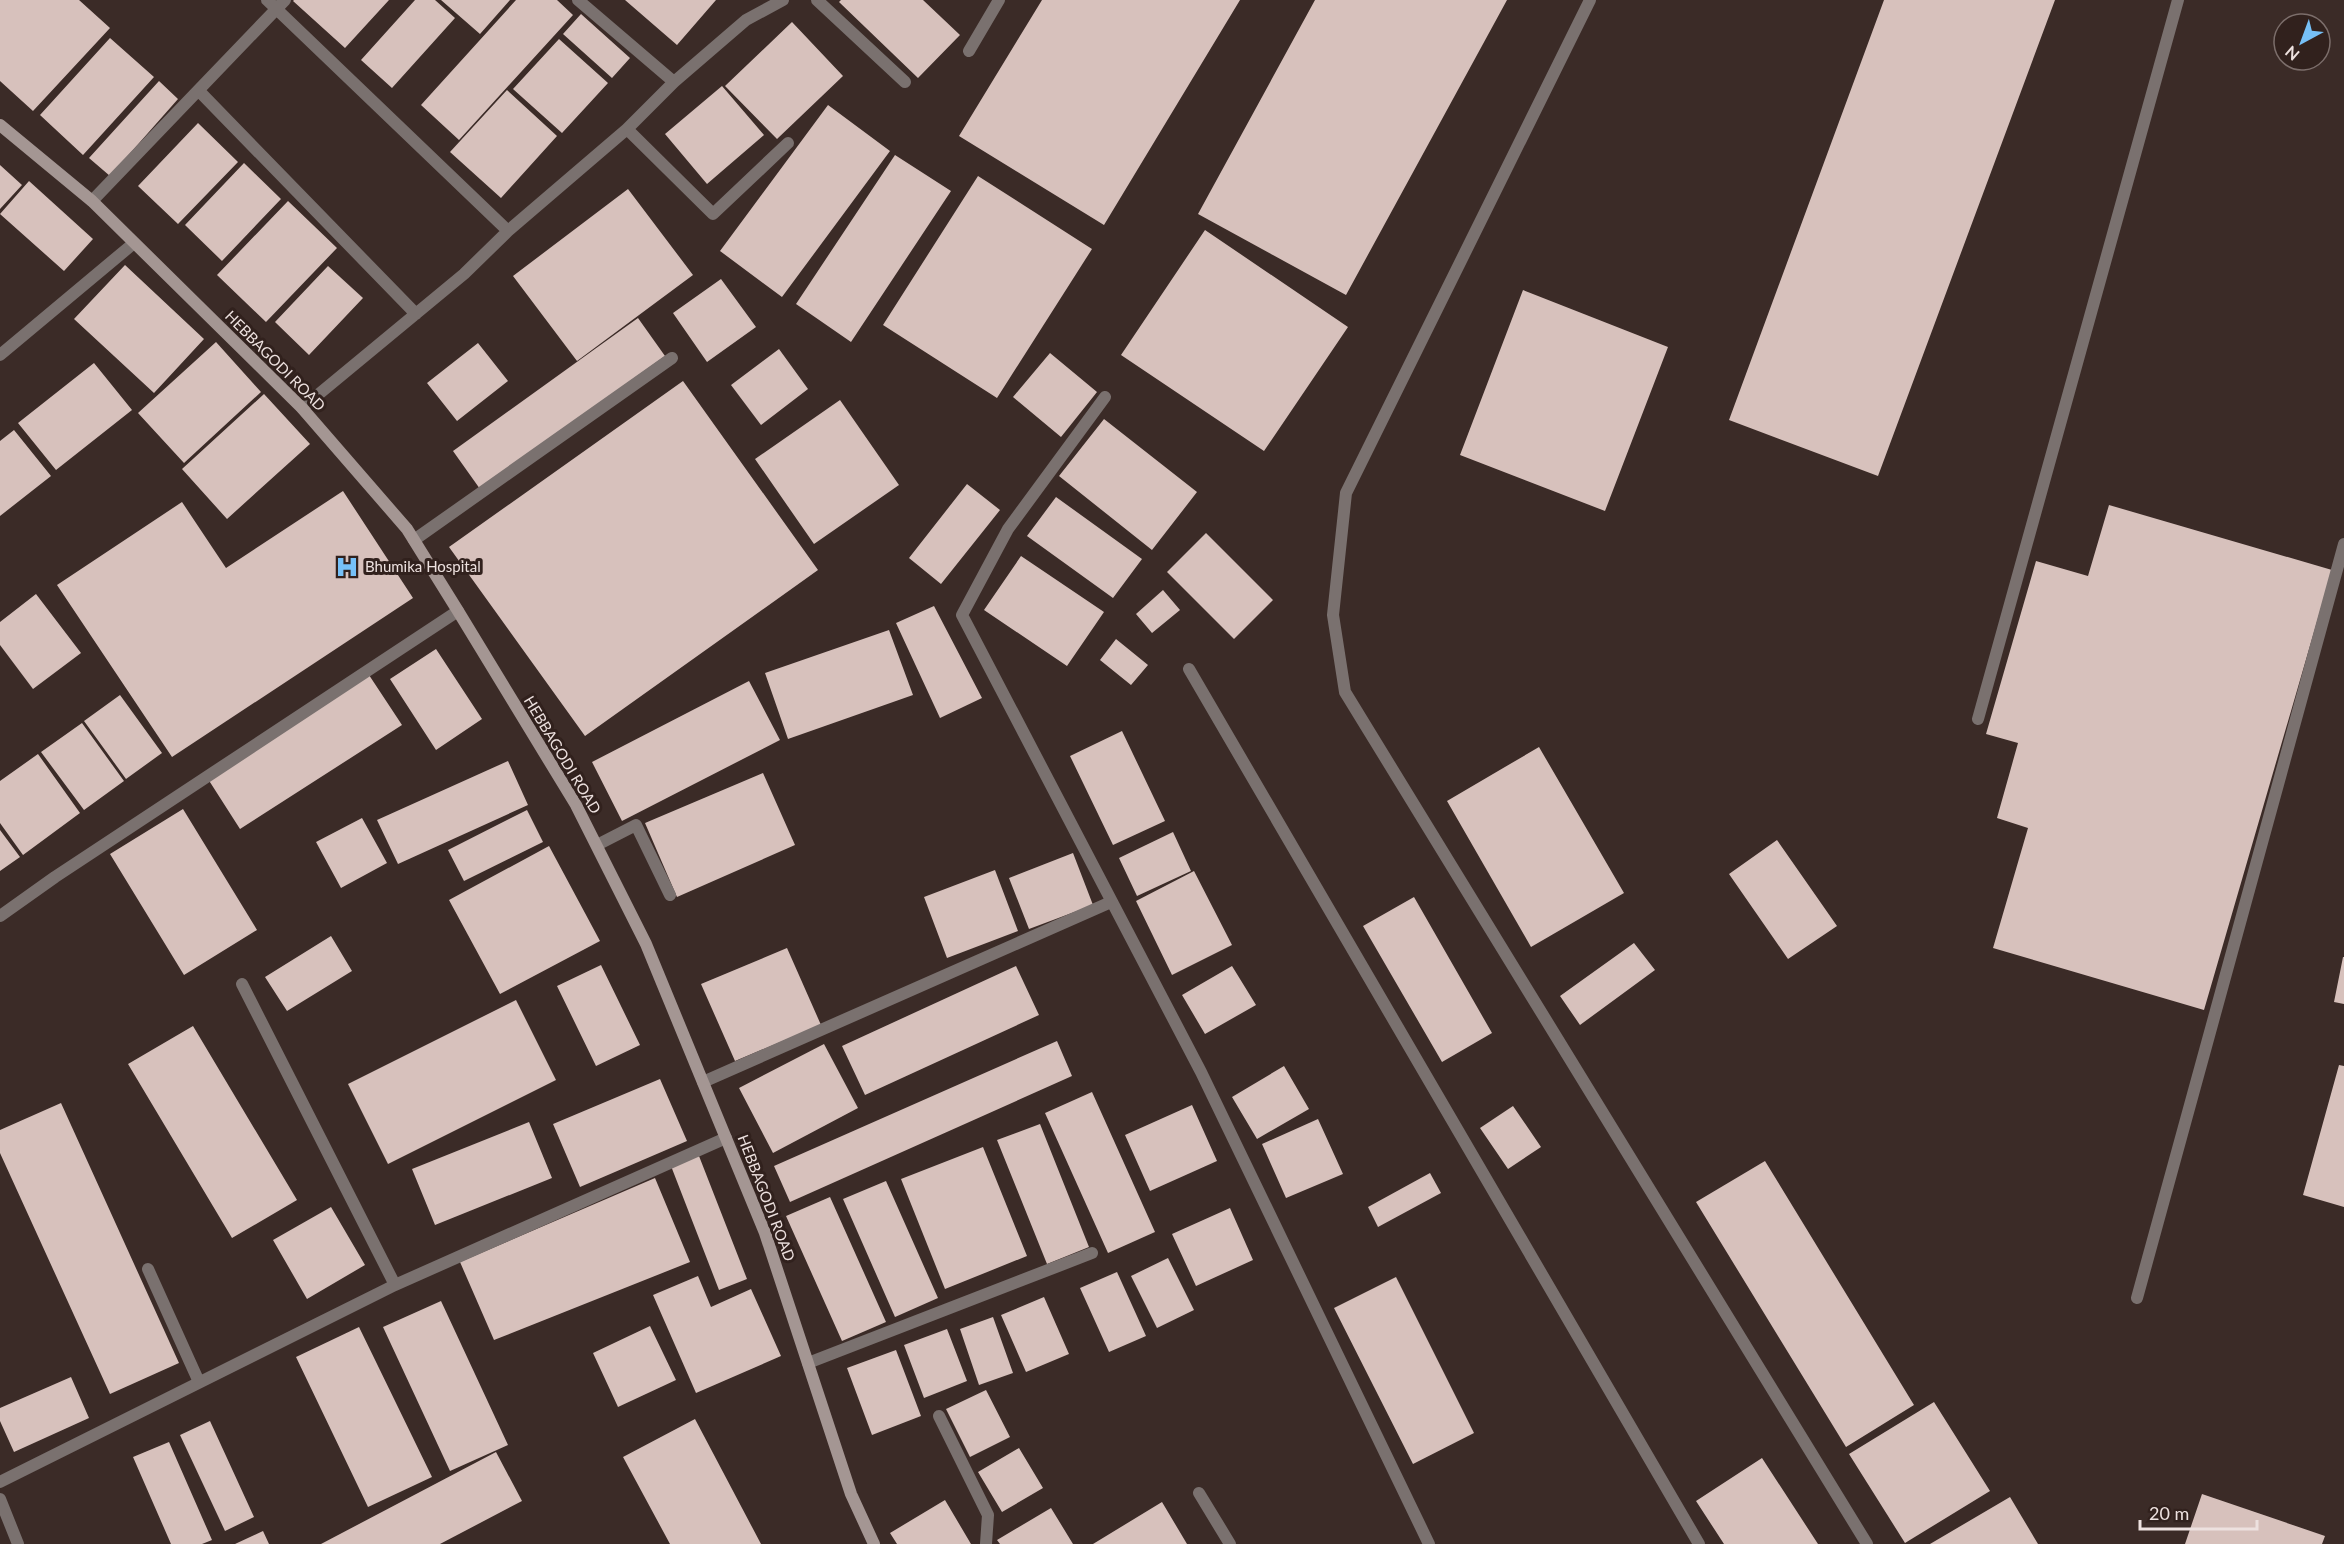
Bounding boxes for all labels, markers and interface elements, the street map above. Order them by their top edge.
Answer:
north arrow [2272,12,2332,72]
text: N [2281,42,2303,65]
street label: HEBBAGODI ROAD [222,306,330,414]
hospital icon: Bhumika Hospital [334,554,360,580]
place label: Bhumika Hospital [365,557,481,575]
street label: HEBBAGODI ROAD [521,692,605,817]
street label: HEBBAGODI ROAD [734,1132,799,1264]
scale bar [2140,1493,2257,1531]
text: 20 m [2149,1502,2189,1524]

